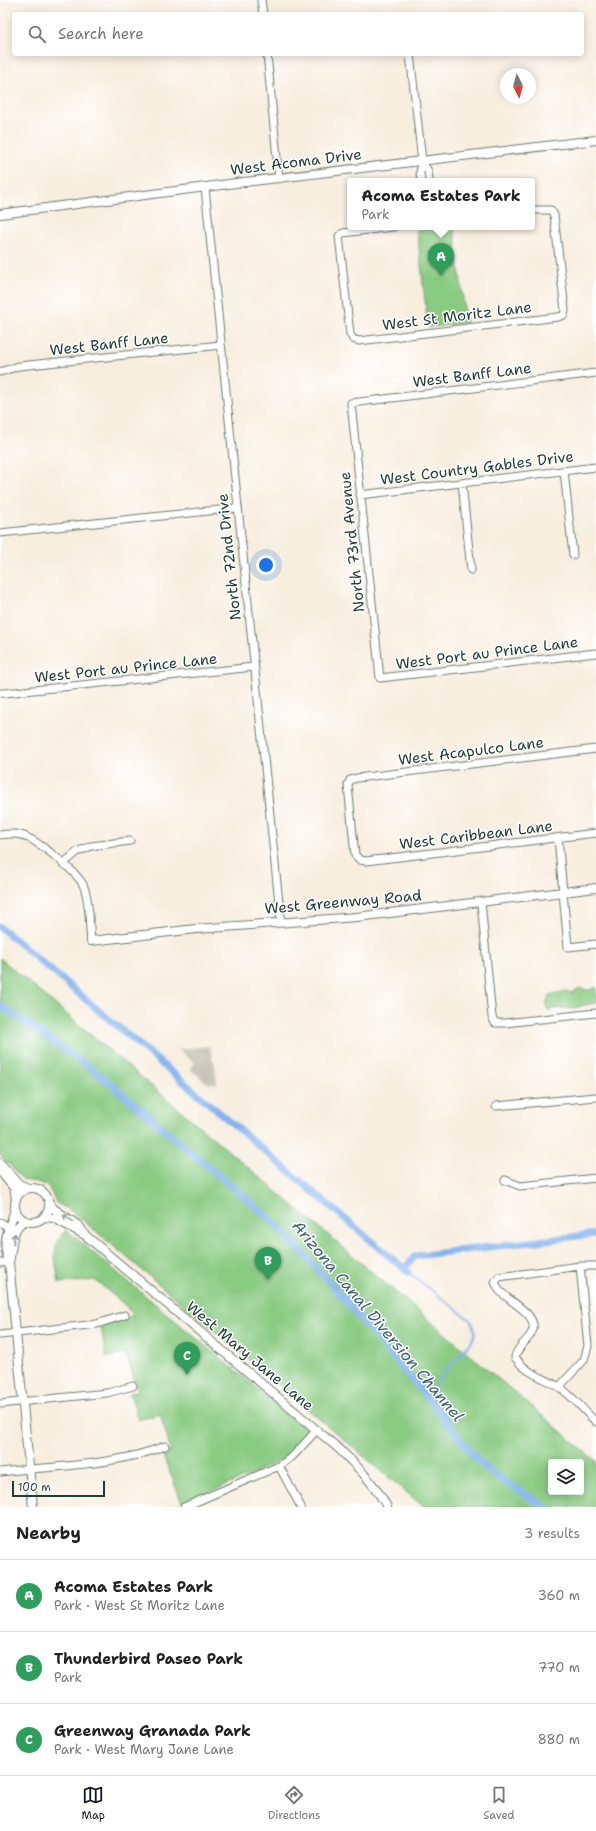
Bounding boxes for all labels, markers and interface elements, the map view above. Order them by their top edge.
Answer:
search box [12,12,584,56]
icon: search [26,23,48,45]
text: Search here [58,24,144,44]
north arrow [500,68,536,104]
street label: West Acoma Drive [229,144,363,180]
popup [347,178,535,230]
text: Acoma Estates Park [361,186,521,206]
text: Park [361,206,389,223]
pin: A [428,243,454,276]
street label: West St Moritz Lane [381,297,533,335]
street label: West Banff Lane [49,328,169,360]
street label: West Banff Lane [412,358,532,392]
street label: West Country Gables Drive [379,446,575,490]
street label: North 73rd Avenue [335,471,369,613]
street label: North 72nd Drive [212,493,246,621]
your location [256,555,276,575]
street label: West Port au Prince Lane [395,632,579,674]
street label: West Port au Prince Lane [34,648,218,688]
street label: West Acapulco Lane [397,732,545,770]
street label: West Caribbean Lane [398,816,554,854]
street label: West Greenway Road [264,885,423,919]
one-way arrow [63,1214,74,1222]
water label: Arizona Canal Diversion Channel [288,1216,468,1426]
one-way arrow [10,1233,18,1246]
pin: B [255,1247,281,1280]
street label: West Mary Jane Lane [182,1297,318,1415]
pin: C [174,1342,200,1375]
map controls [548,1459,584,1495]
button: layers [548,1459,584,1495]
scale bar [12,1479,105,1498]
text: 100 m [18,1480,51,1495]
text: Nearby [16,1522,81,1544]
text: 3 results [524,1525,580,1542]
text: Acoma Estates Park [54,1577,213,1597]
text: A [24,1587,34,1604]
text: 360 m [538,1587,580,1604]
text: Park · West St Moritz Lane [54,1597,225,1614]
text: Thunderbird Paseo Park [54,1649,243,1669]
text: B [25,1659,33,1676]
text: 770 m [538,1659,580,1676]
text: Park [54,1669,82,1686]
text: Greenway Granada Park [54,1721,251,1741]
text: C [25,1731,33,1748]
text: 880 m [538,1731,580,1748]
text: Park · West Mary Jane Lane [54,1741,234,1758]
tab: Map [81,1784,105,1823]
tab: Directions [268,1784,320,1823]
tab: Saved [483,1784,515,1823]

